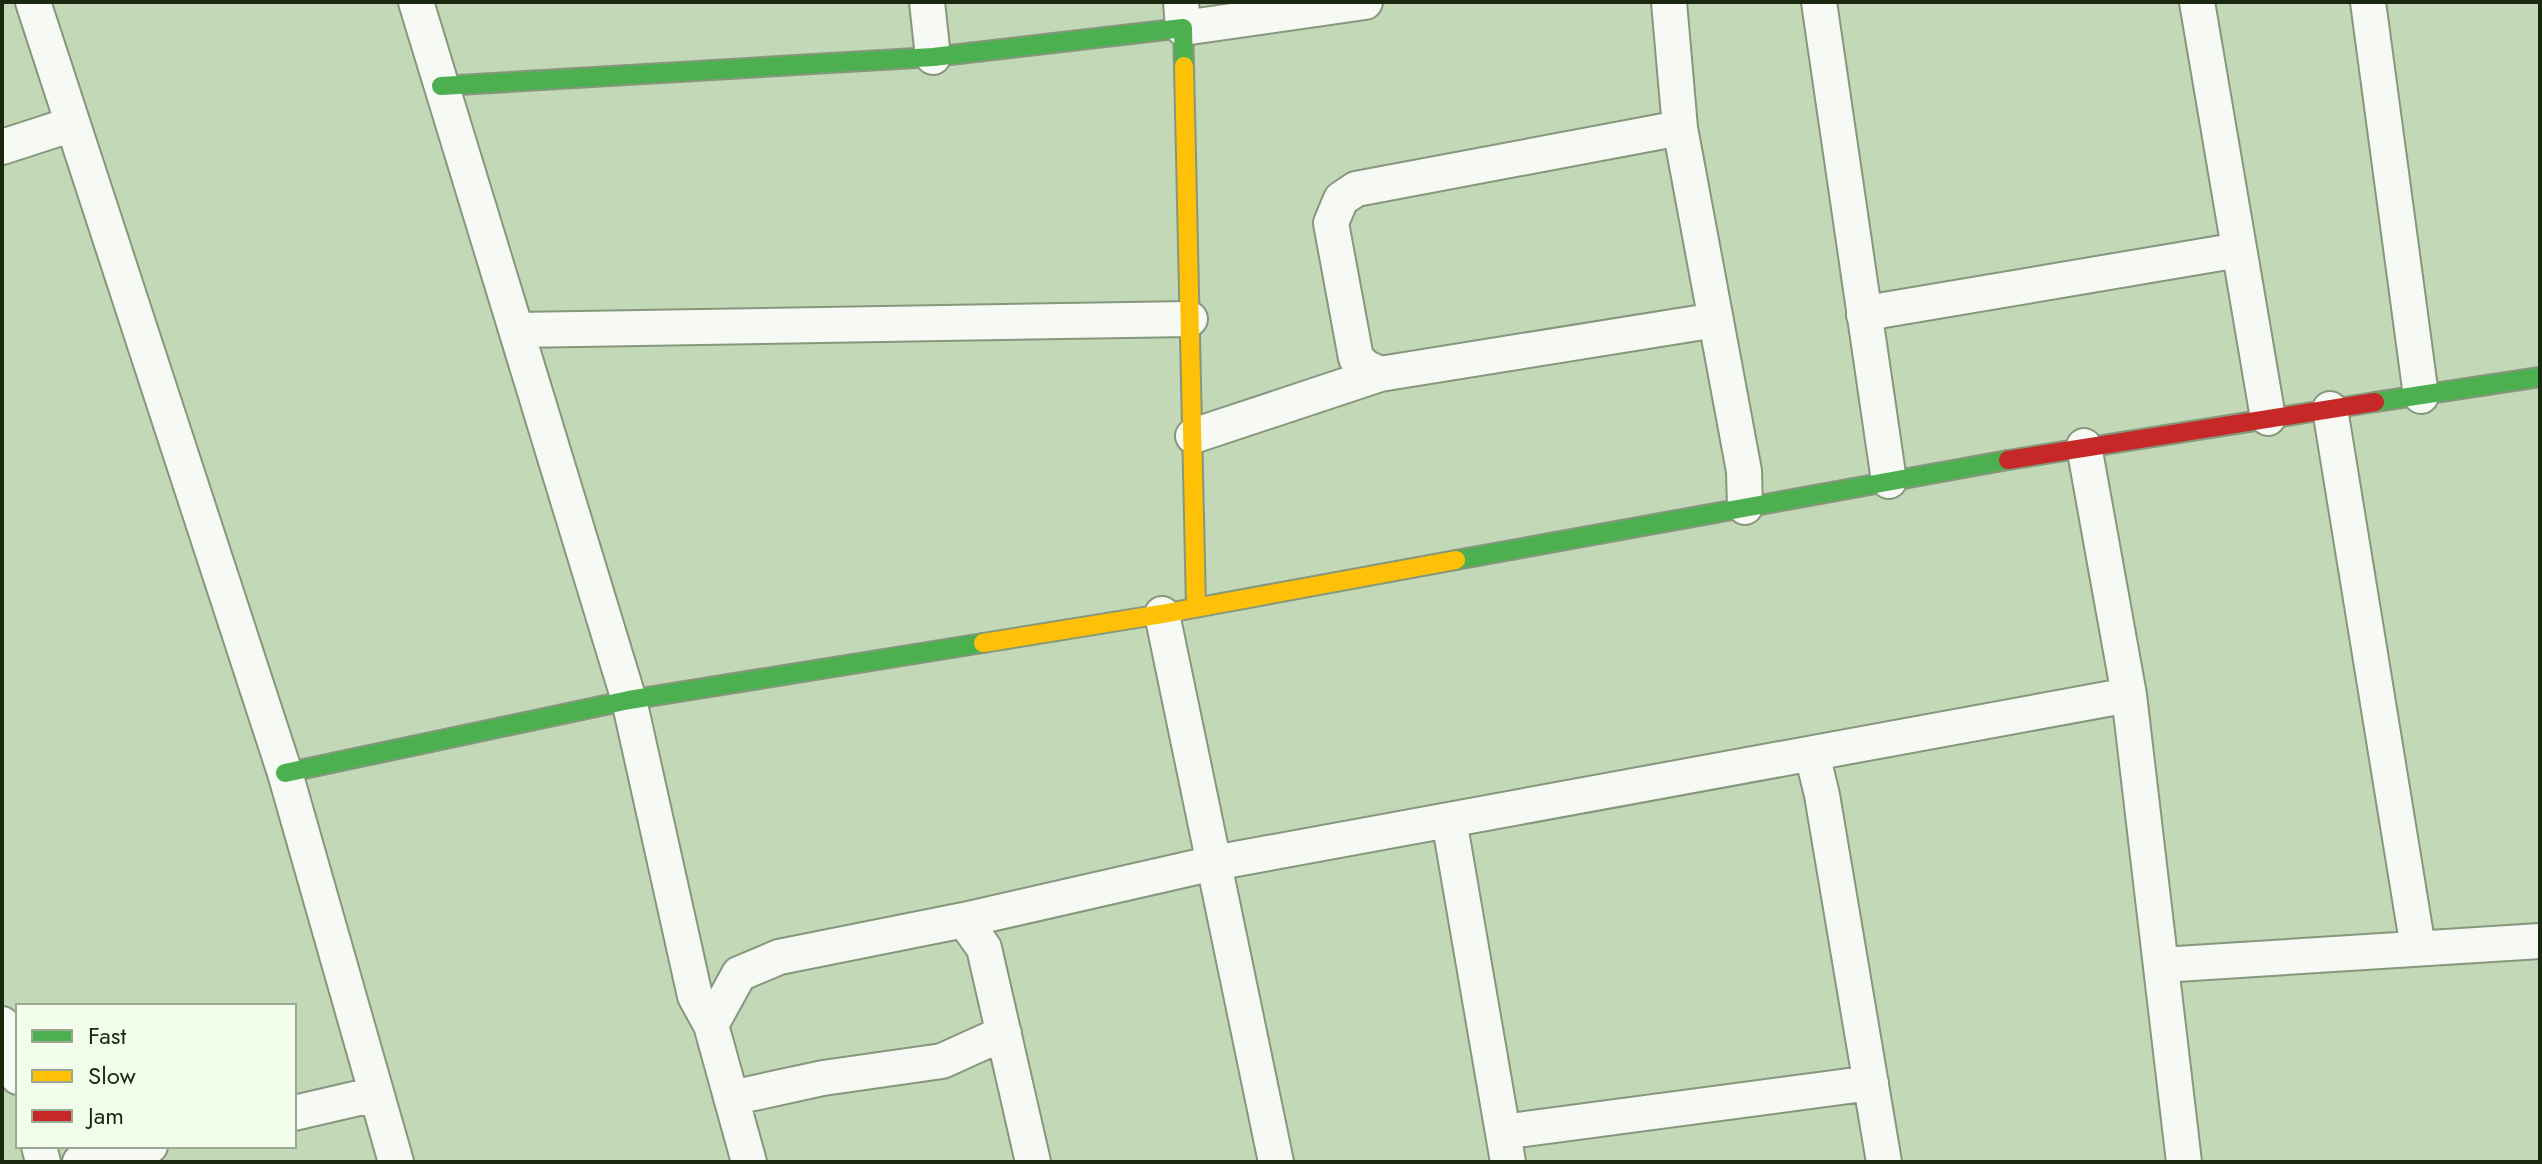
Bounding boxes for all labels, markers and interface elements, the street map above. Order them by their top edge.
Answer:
legend [16,1004,296,1148]
text: Fast [88,1018,126,1053]
text: Slow [88,1058,136,1093]
text: Jam [85,1098,124,1133]

